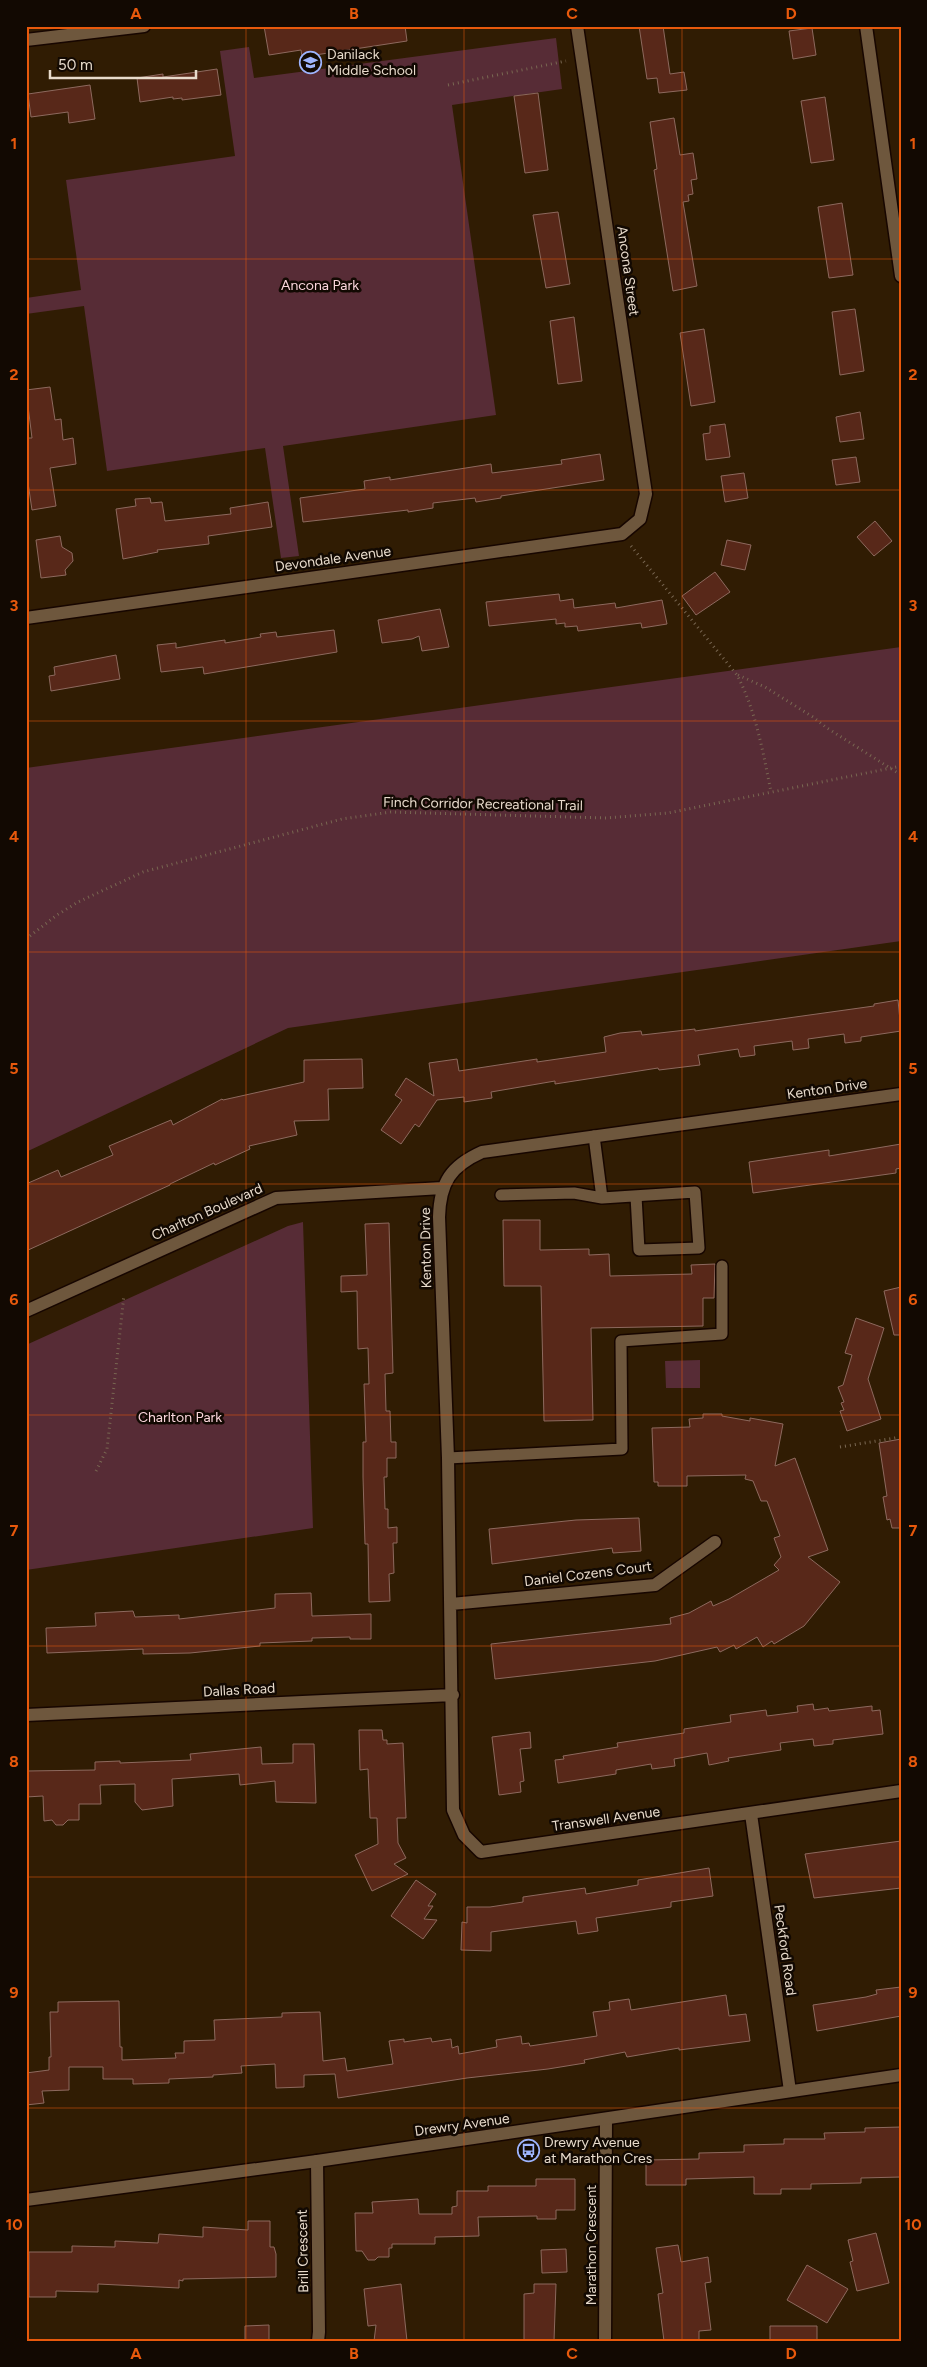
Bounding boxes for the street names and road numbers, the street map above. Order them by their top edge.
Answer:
street label: Ancona Street [613,225,643,317]
street label: Devondale Avenue [274,542,392,576]
street label: Finch Corridor Recreational Trail [383,794,583,814]
street label: Kenton Drive [786,1075,869,1103]
street label: Charlton Boulevard [149,1180,265,1244]
street label: Kenton Drive [417,1207,435,1289]
street label: Daniel Cozens Court [523,1558,653,1590]
street label: Dallas Road [202,1680,276,1700]
street label: Transwell Avenue [551,1803,661,1835]
street label: Peckford Road [770,1903,800,1997]
street label: Drewry Avenue [413,2110,511,2140]
street label: Marathon Crescent [583,2185,600,2305]
street label: Brill Crescent [294,2209,312,2293]

